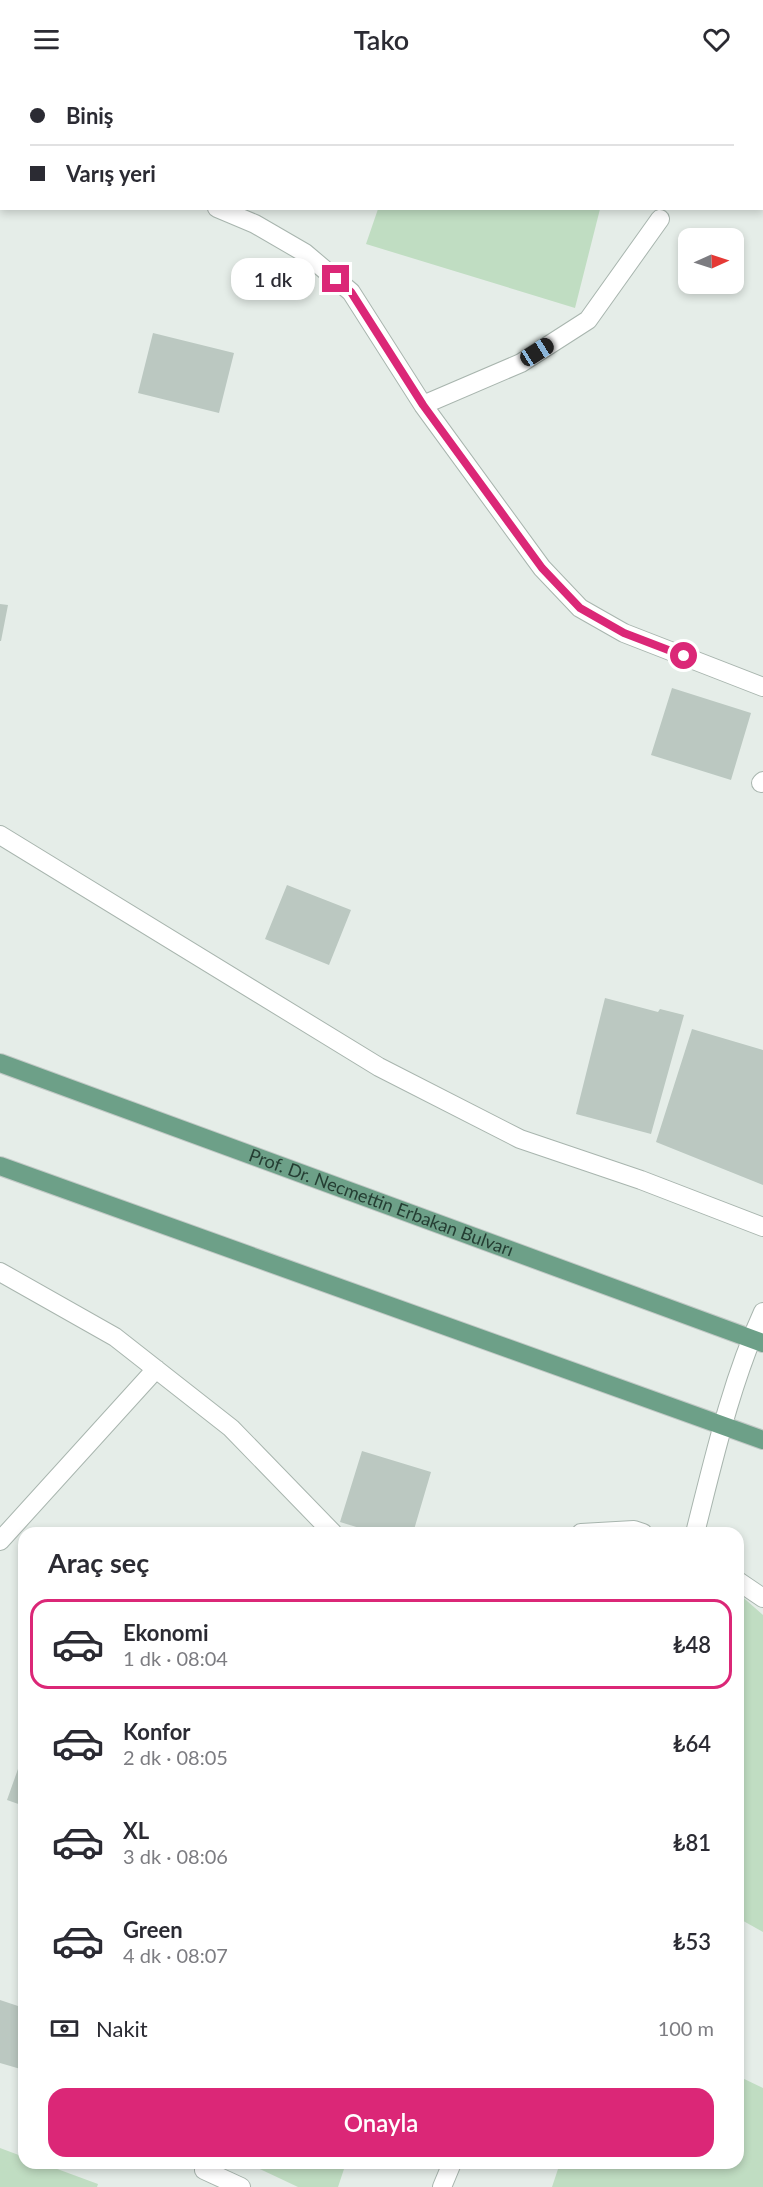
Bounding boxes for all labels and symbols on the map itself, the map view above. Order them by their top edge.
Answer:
north arrow [678,228,744,294]
callout: 1 dk [231,258,315,300]
route end [322,265,349,292]
car [517,335,557,369]
route start [670,642,697,669]
street label: Prof. Dr. Necmettin Erbakan Bulvarı [246,1143,517,1261]

